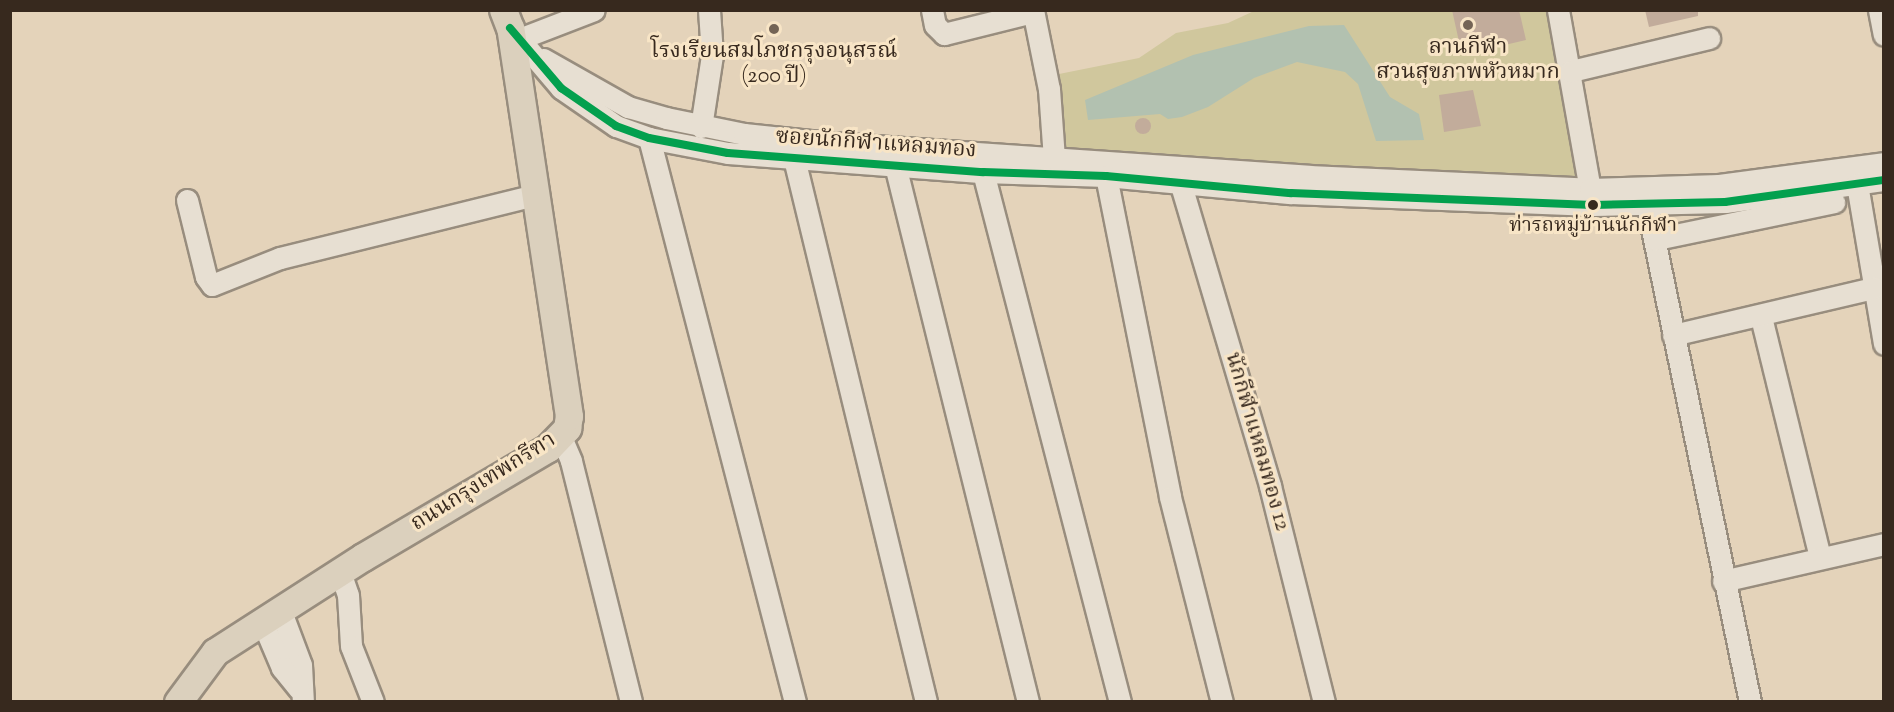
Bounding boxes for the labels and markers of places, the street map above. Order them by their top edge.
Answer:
marker: ลานกีฬา สวนสุขภาพหัวหมาก [1461,18,1475,32]
marker: โรงเรียนสมโภชกรุงอนุสรณ์ (200 ปี) [767,22,781,36]
place label: ลานกีฬา สวนสุขภาพหัวหมาก [1376,35,1560,86]
place label: โรงเรียนสมโภชกรุงอนุสรณ์ (200 ปี) [651,39,897,90]
marker: ท่ารถหมู่บ้านนักกีฬา [1587,199,1599,211]
place label: ท่ารถหมู่บ้านนักกีฬา [1509,214,1677,238]

